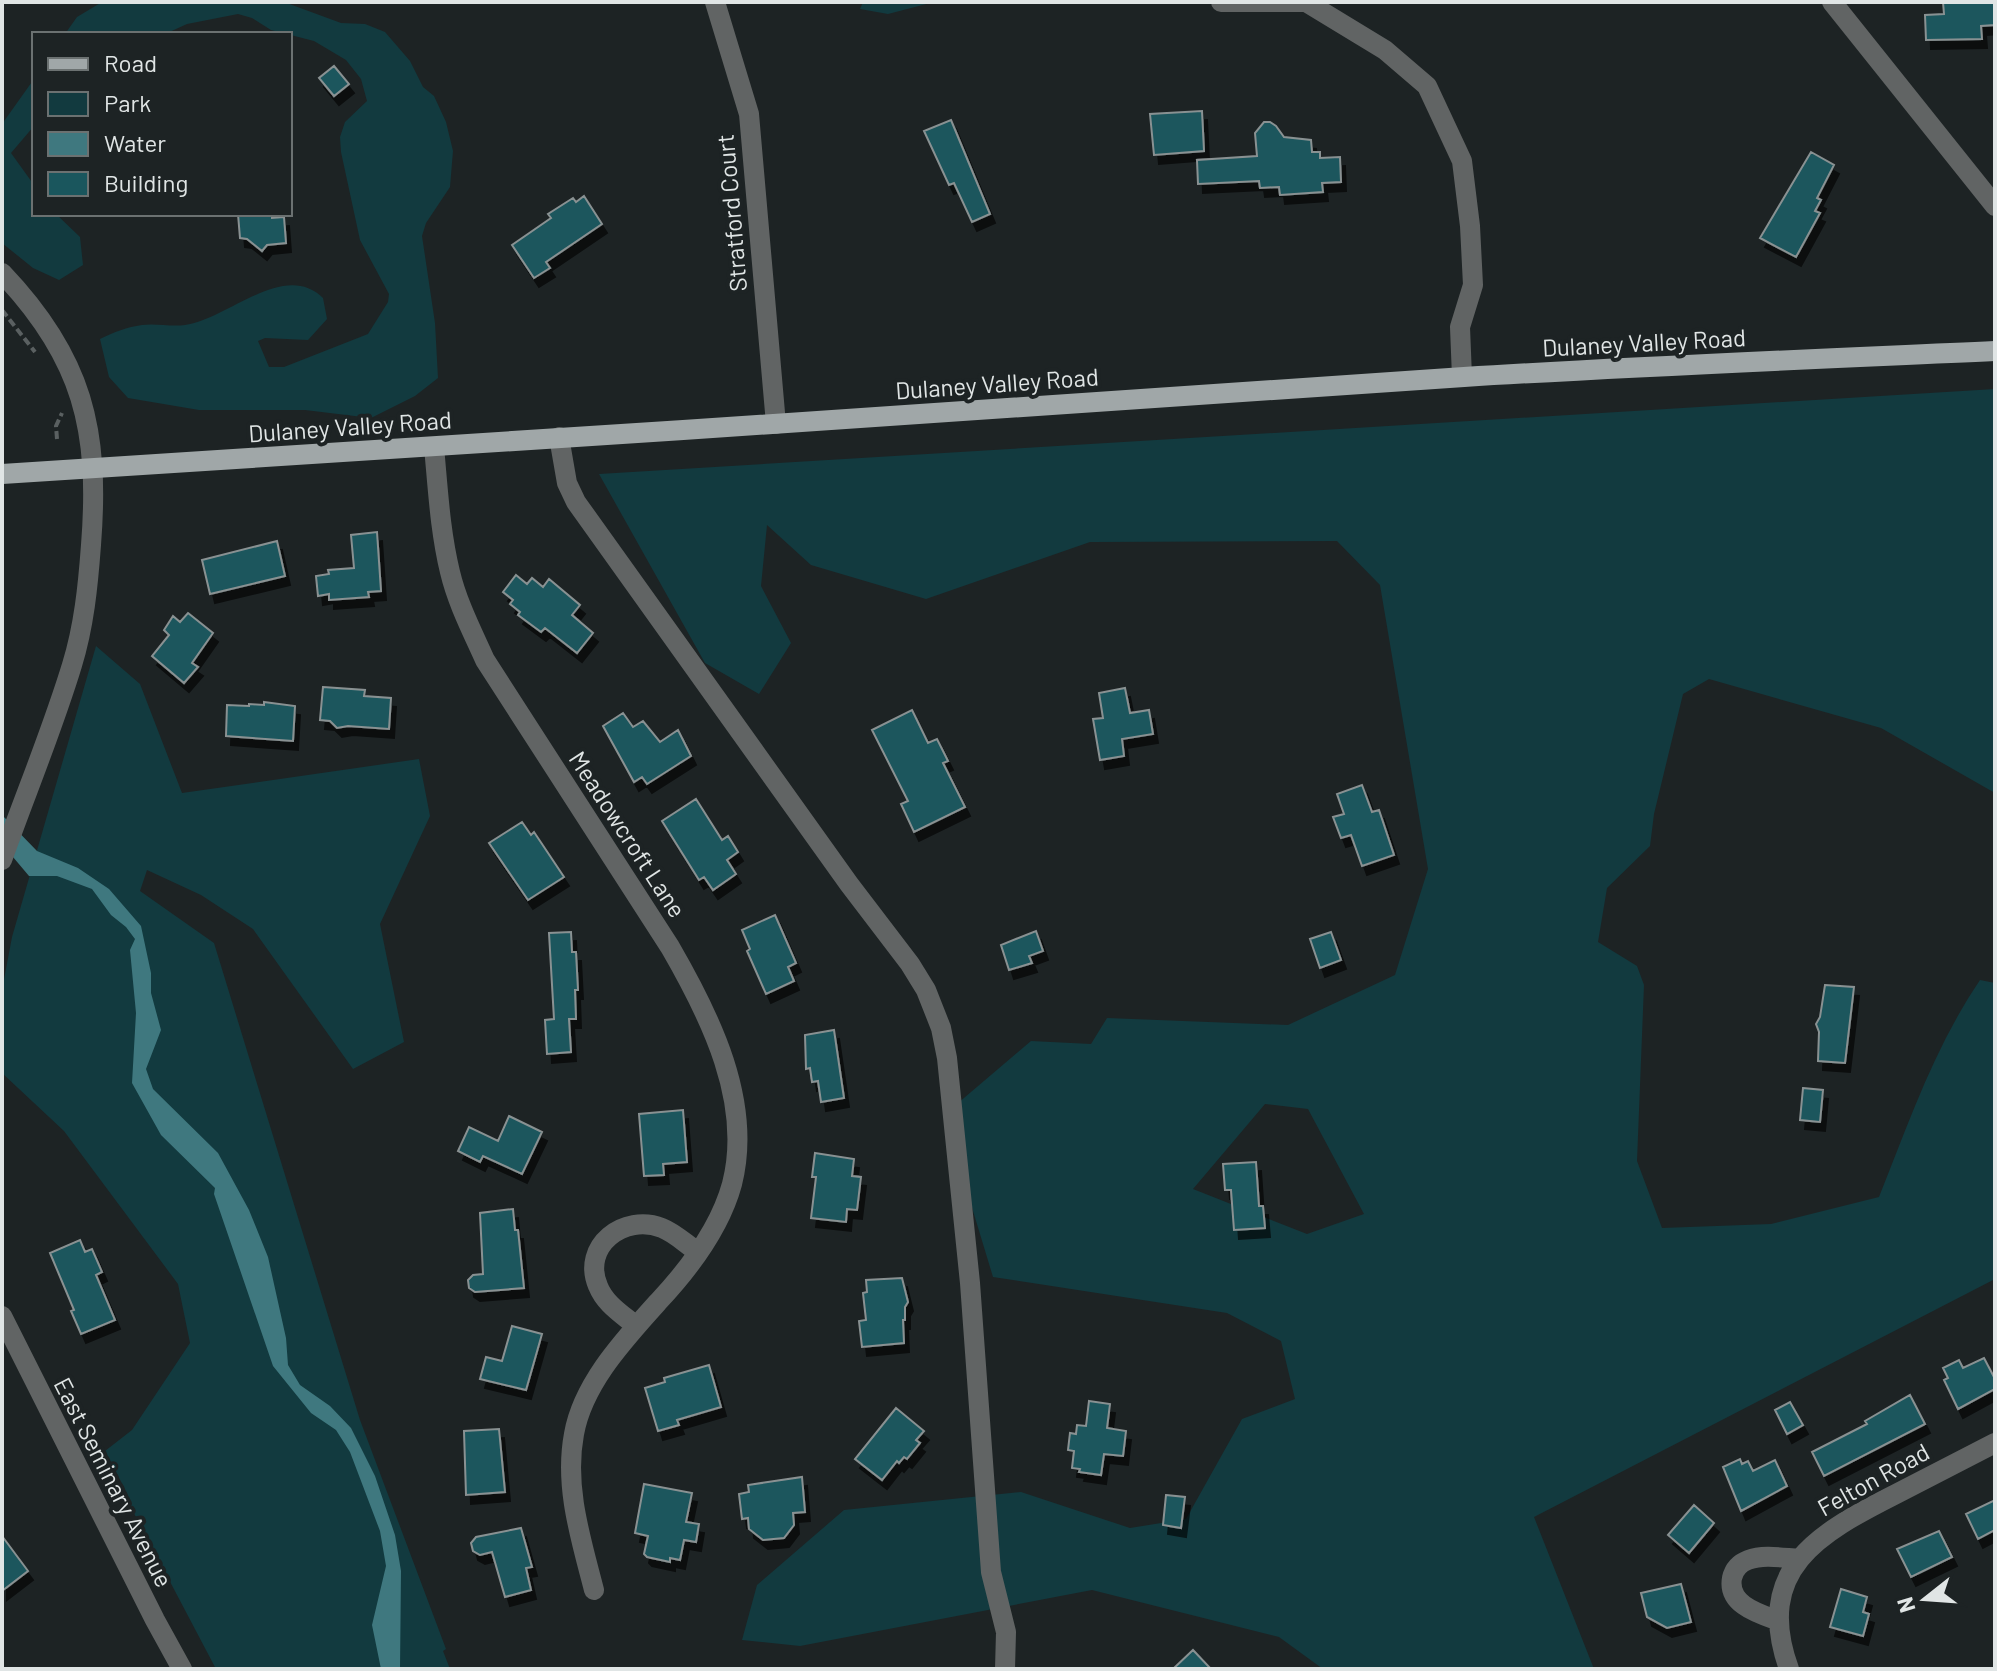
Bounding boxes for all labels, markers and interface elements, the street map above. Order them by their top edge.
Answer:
legend [32,32,292,216]
text: Road [104,48,157,77]
text: Park [104,88,151,117]
text: Water [104,128,166,157]
street label: Stratford Court [710,133,752,293]
text: Building [104,168,188,197]
street label: Dulaney Valley Road [1541,322,1747,362]
street label: Dulaney Valley Road [894,361,1100,405]
street label: Dulaney Valley Road [247,404,453,448]
street label: Meadowcroft Lane [563,745,693,923]
street label: East Seminary Avenue [49,1372,179,1592]
street label: Felton Road [1812,1436,1934,1522]
north arrow [1885,1559,1965,1639]
text: N [1890,1594,1919,1616]

